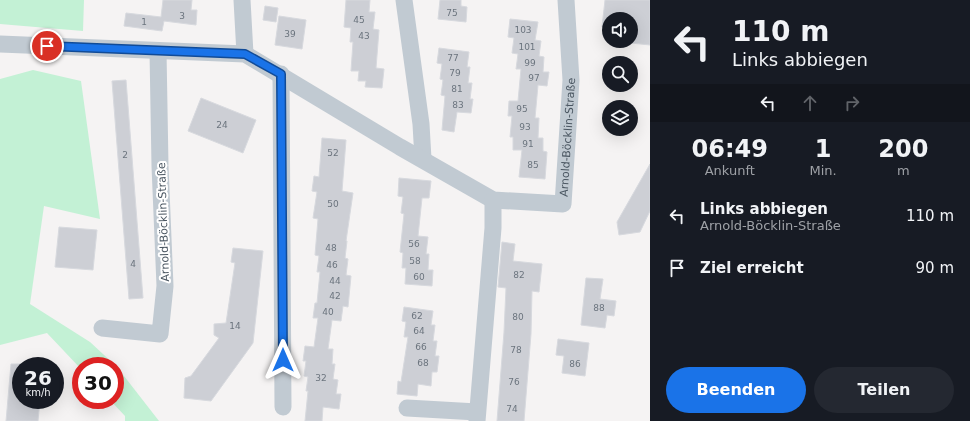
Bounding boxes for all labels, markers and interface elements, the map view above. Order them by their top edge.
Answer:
house number: 75 [446,8,458,18]
house number: 3 [179,11,185,21]
map controls [602,12,638,136]
button: sound [602,12,638,48]
house number: 45 [353,15,365,25]
text: 110 m [732,15,829,48]
icon: left [666,16,718,68]
house number: 1 [141,17,147,27]
house number: 103 [514,25,532,35]
pin [30,29,64,63]
house number: 39 [284,29,296,39]
house number: 43 [358,31,370,41]
icon: arrive [36,35,58,57]
house number: 101 [518,42,536,52]
text: Links abbiegen [732,49,868,70]
house number: 77 [447,53,459,63]
button: search [602,56,638,92]
house number: 99 [524,58,536,68]
house number: 79 [449,68,461,78]
house number: 97 [528,73,540,83]
street label: Arnold-Böcklin-Straße [557,77,578,197]
house number: 81 [451,84,463,94]
icon: left [757,92,779,114]
icon: ahead [799,92,821,114]
icon: right [841,92,863,114]
house number: 83 [452,100,464,110]
button: layers [602,100,638,136]
house number: 95 [516,104,528,114]
house number: 24 [216,120,228,130]
house number: 93 [519,122,531,132]
text: 06:49 [692,135,768,163]
text: 1 [815,135,831,163]
text: 200 [878,135,928,163]
house number: 91 [522,139,534,149]
house number: 52 [327,148,339,158]
house number: 2 [122,150,128,160]
house number: 85 [527,160,539,170]
street label: Arnold-Böcklin-Straße [155,162,172,282]
text: Ankunft [705,163,755,178]
text: Min. [810,163,837,178]
text: m [897,163,910,178]
house number: 50 [327,199,339,209]
text: Links abbiegen [700,200,828,218]
icon: left [666,205,688,227]
text: 110 m [906,207,954,225]
text: Arnold-Böcklin-Straße [700,218,841,233]
house number: 56 [408,239,420,249]
house number: 48 [325,243,337,253]
house number: 58 [409,256,421,266]
icon: arrive [666,257,688,279]
house number: 4 [130,259,136,269]
text: Ziel erreicht [700,259,804,277]
text: 90 m [916,259,954,277]
house number: 46 [326,260,338,270]
house number: 82 [513,270,525,280]
house number: 60 [413,272,425,282]
house number: 44 [329,276,341,286]
house number: 42 [329,291,341,301]
house number: 88 [593,303,605,313]
house number: 40 [322,307,334,317]
house number: 62 [411,311,423,321]
house number: 80 [512,312,524,322]
house number: 14 [229,321,241,331]
house number: 64 [413,326,425,336]
position arrow [262,339,304,381]
house number: 66 [415,342,427,352]
house number: 78 [510,345,522,355]
speed limit sign: 30 [72,357,124,409]
house number: 68 [417,358,429,368]
house number: 86 [569,359,581,369]
text: 26 [24,366,52,390]
button: Beenden [666,367,806,413]
button: Teilen [814,367,954,413]
house number: 32 [315,373,327,383]
house number: 76 [508,377,520,387]
text: km/h [25,387,51,398]
house number: 74 [506,404,518,414]

